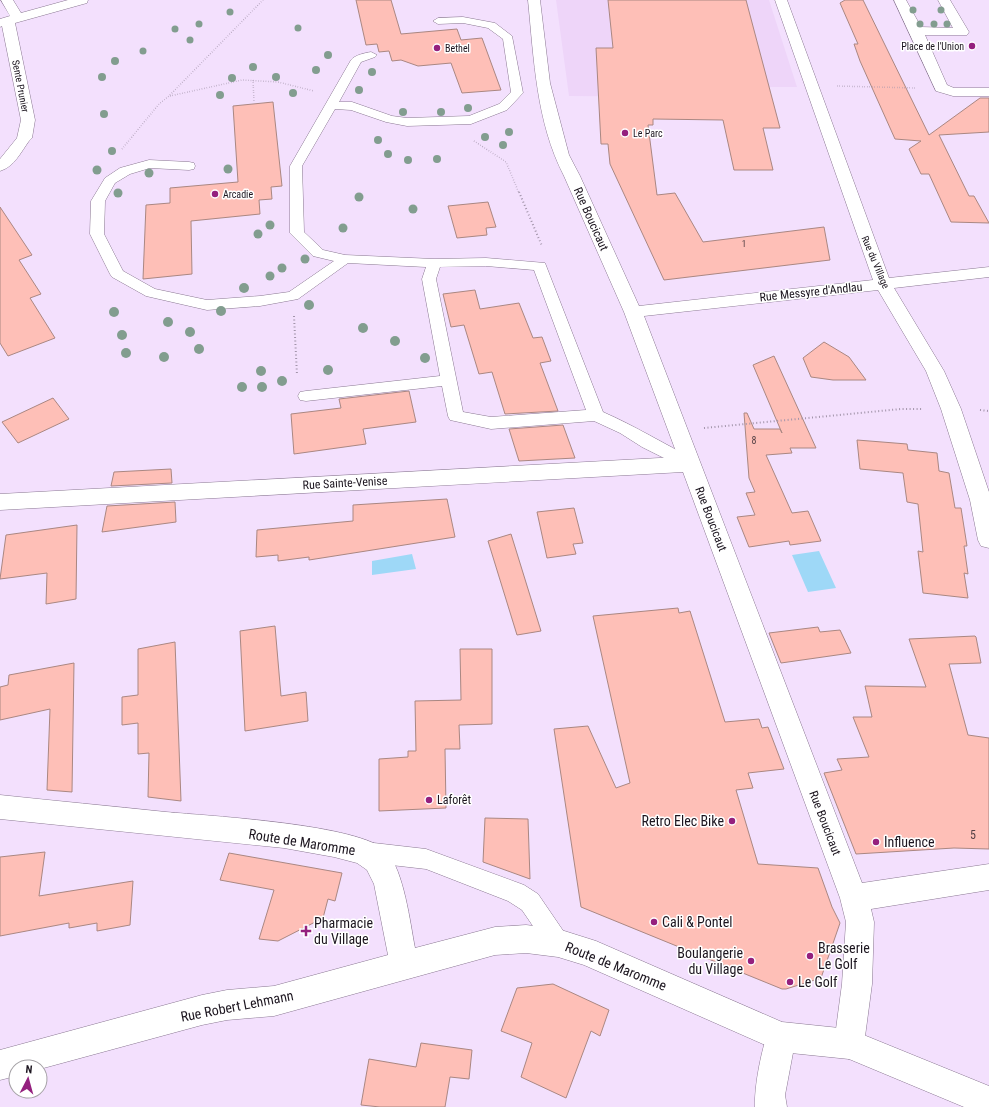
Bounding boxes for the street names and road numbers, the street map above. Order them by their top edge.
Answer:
street label: Sente Prunier [10,59,31,113]
street label: Rue Boucicaut [571,185,611,253]
street label: Rue du Village [860,234,892,290]
street label: Rue Messyre d'Andlau [759,280,863,304]
street label: Rue Sainte-Venise [302,474,388,492]
street label: Rue Boucicaut [692,485,730,554]
street label: Rue Boucicaut [806,789,844,858]
street label: Route de Maromme [247,826,357,858]
street label: Route de Maromme [563,938,669,994]
street label: Rue Robert Lehmann [179,987,295,1025]

